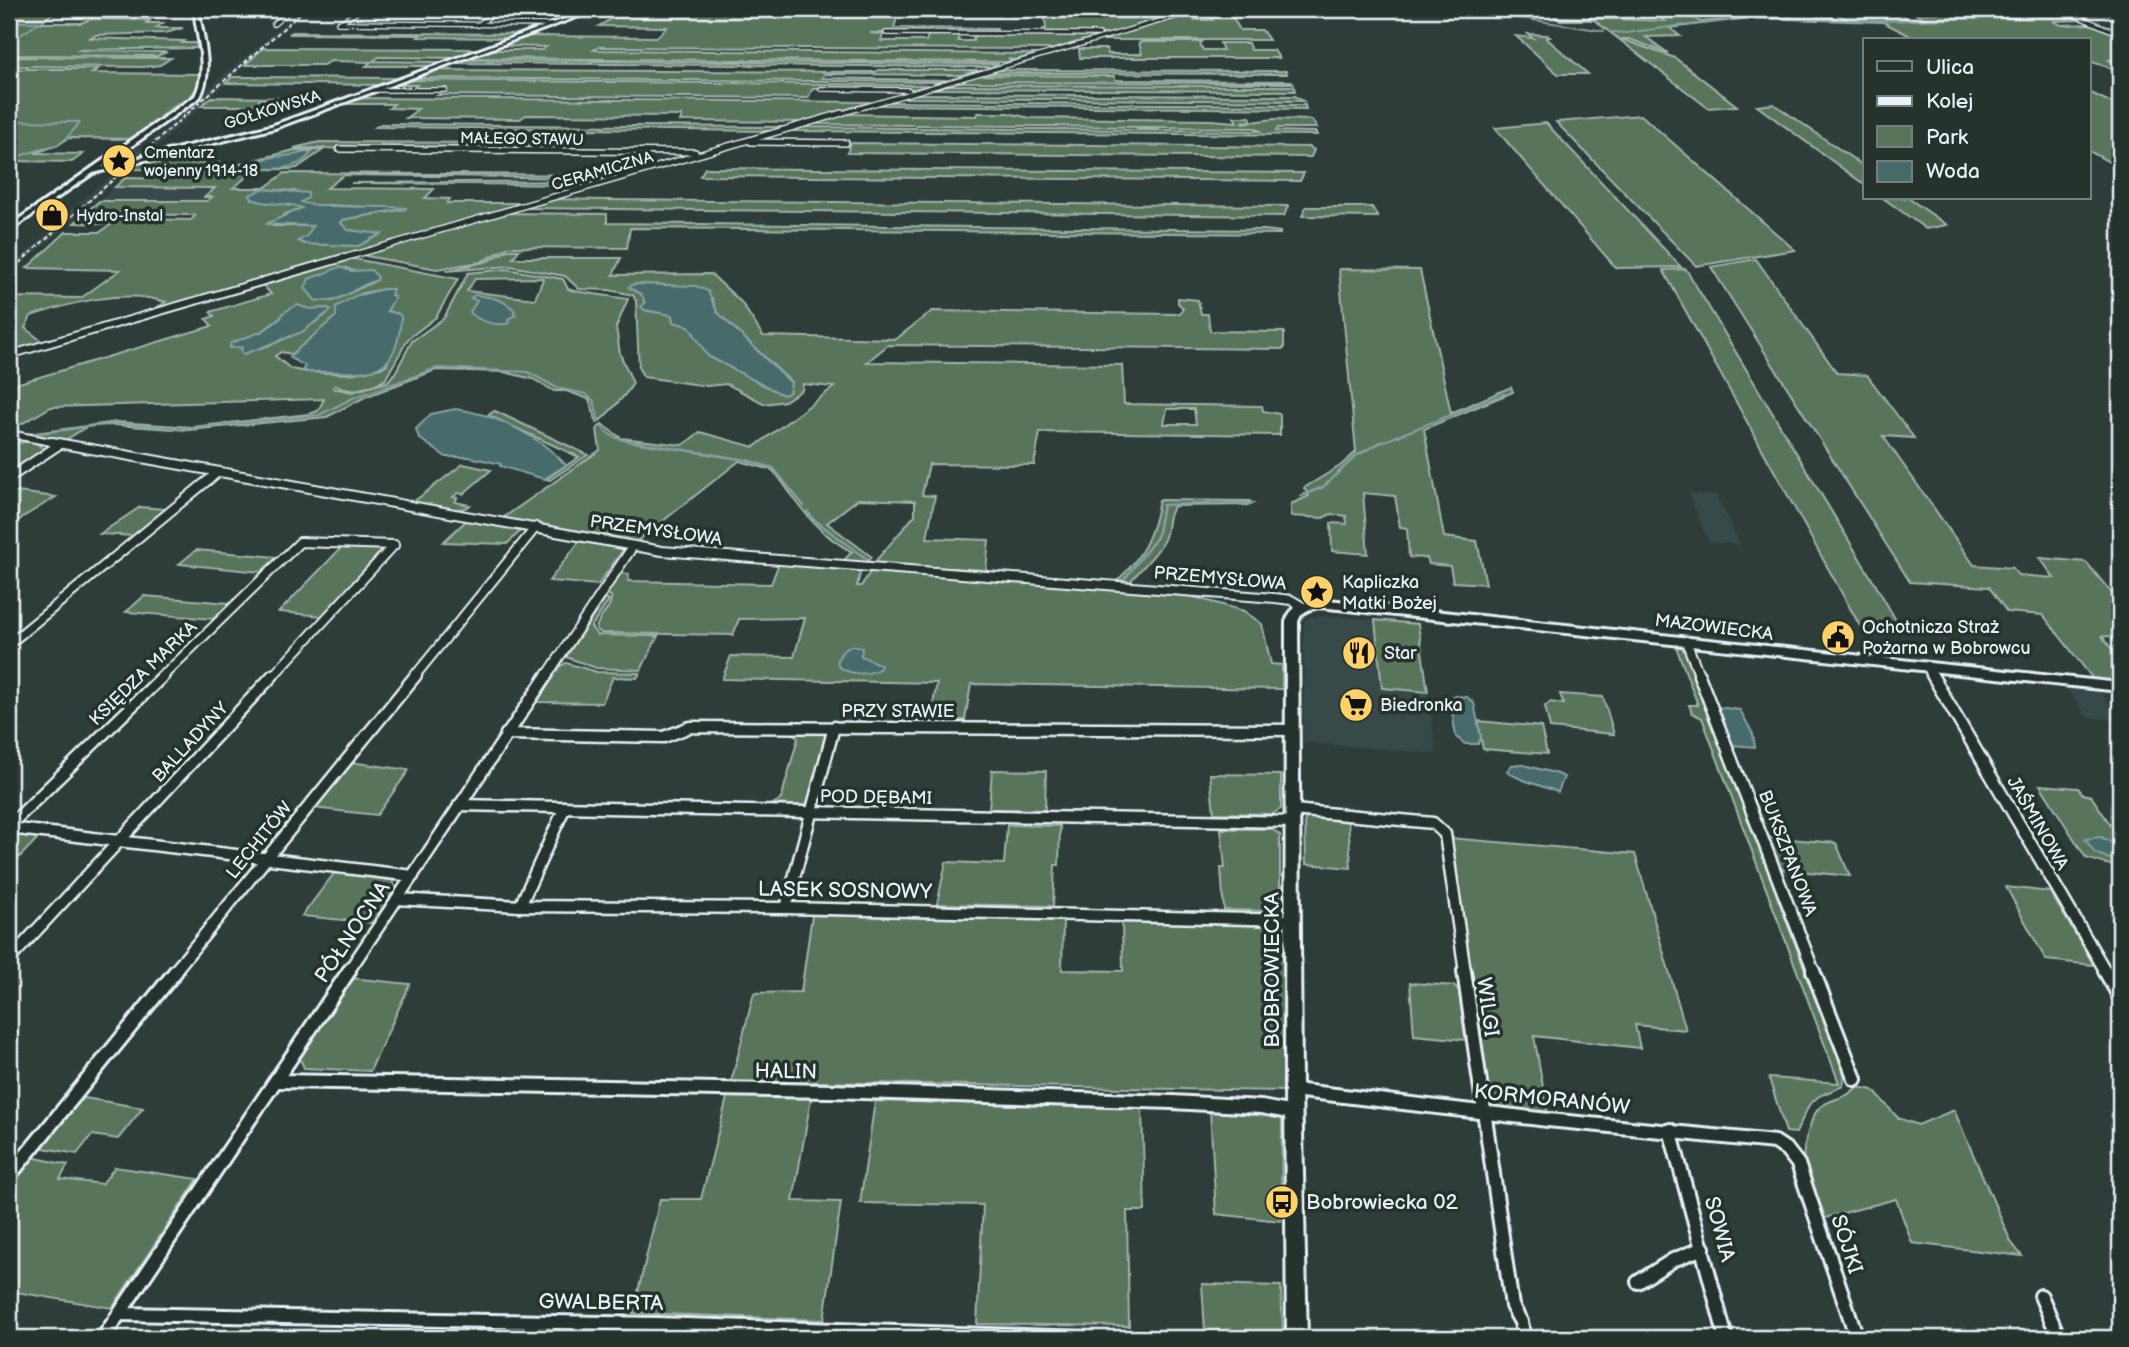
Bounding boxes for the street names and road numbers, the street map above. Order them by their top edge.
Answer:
street label: GOŁKOWSKA [222,87,323,134]
street label: MAŁEGO STAWU [460,129,584,150]
street label: CERAMICZNA [549,148,656,195]
street label: PRZEMYSŁOWA [589,511,723,550]
street label: PRZEMYSŁOWA [1153,562,1287,595]
street label: MAZOWIECKA [1654,610,1774,645]
street label: KSIĘDZA MARKA [85,617,201,730]
street label: BALLADYNY [148,698,233,787]
street label: PRZY STAWIE [841,701,955,722]
street label: JAŚMINOWA [2002,772,2074,874]
street label: POD DĘBAMI [820,786,932,809]
street label: BUKSZPANOWA [1754,787,1821,919]
street label: LECHITÓW [220,796,297,883]
street label: LASEK SOSNOWY [758,876,933,905]
street label: PÓŁNOCNA [309,877,396,988]
street label: BOBROWIECKA [1260,892,1285,1048]
street label: WILGI [1471,976,1504,1038]
street label: HALIN [754,1058,817,1085]
street label: KORMORANÓW [1473,1079,1631,1120]
street label: SOWIA [1699,1194,1740,1265]
street label: SÓJKI [1825,1212,1868,1277]
street label: GWALBERTA [538,1289,664,1316]

